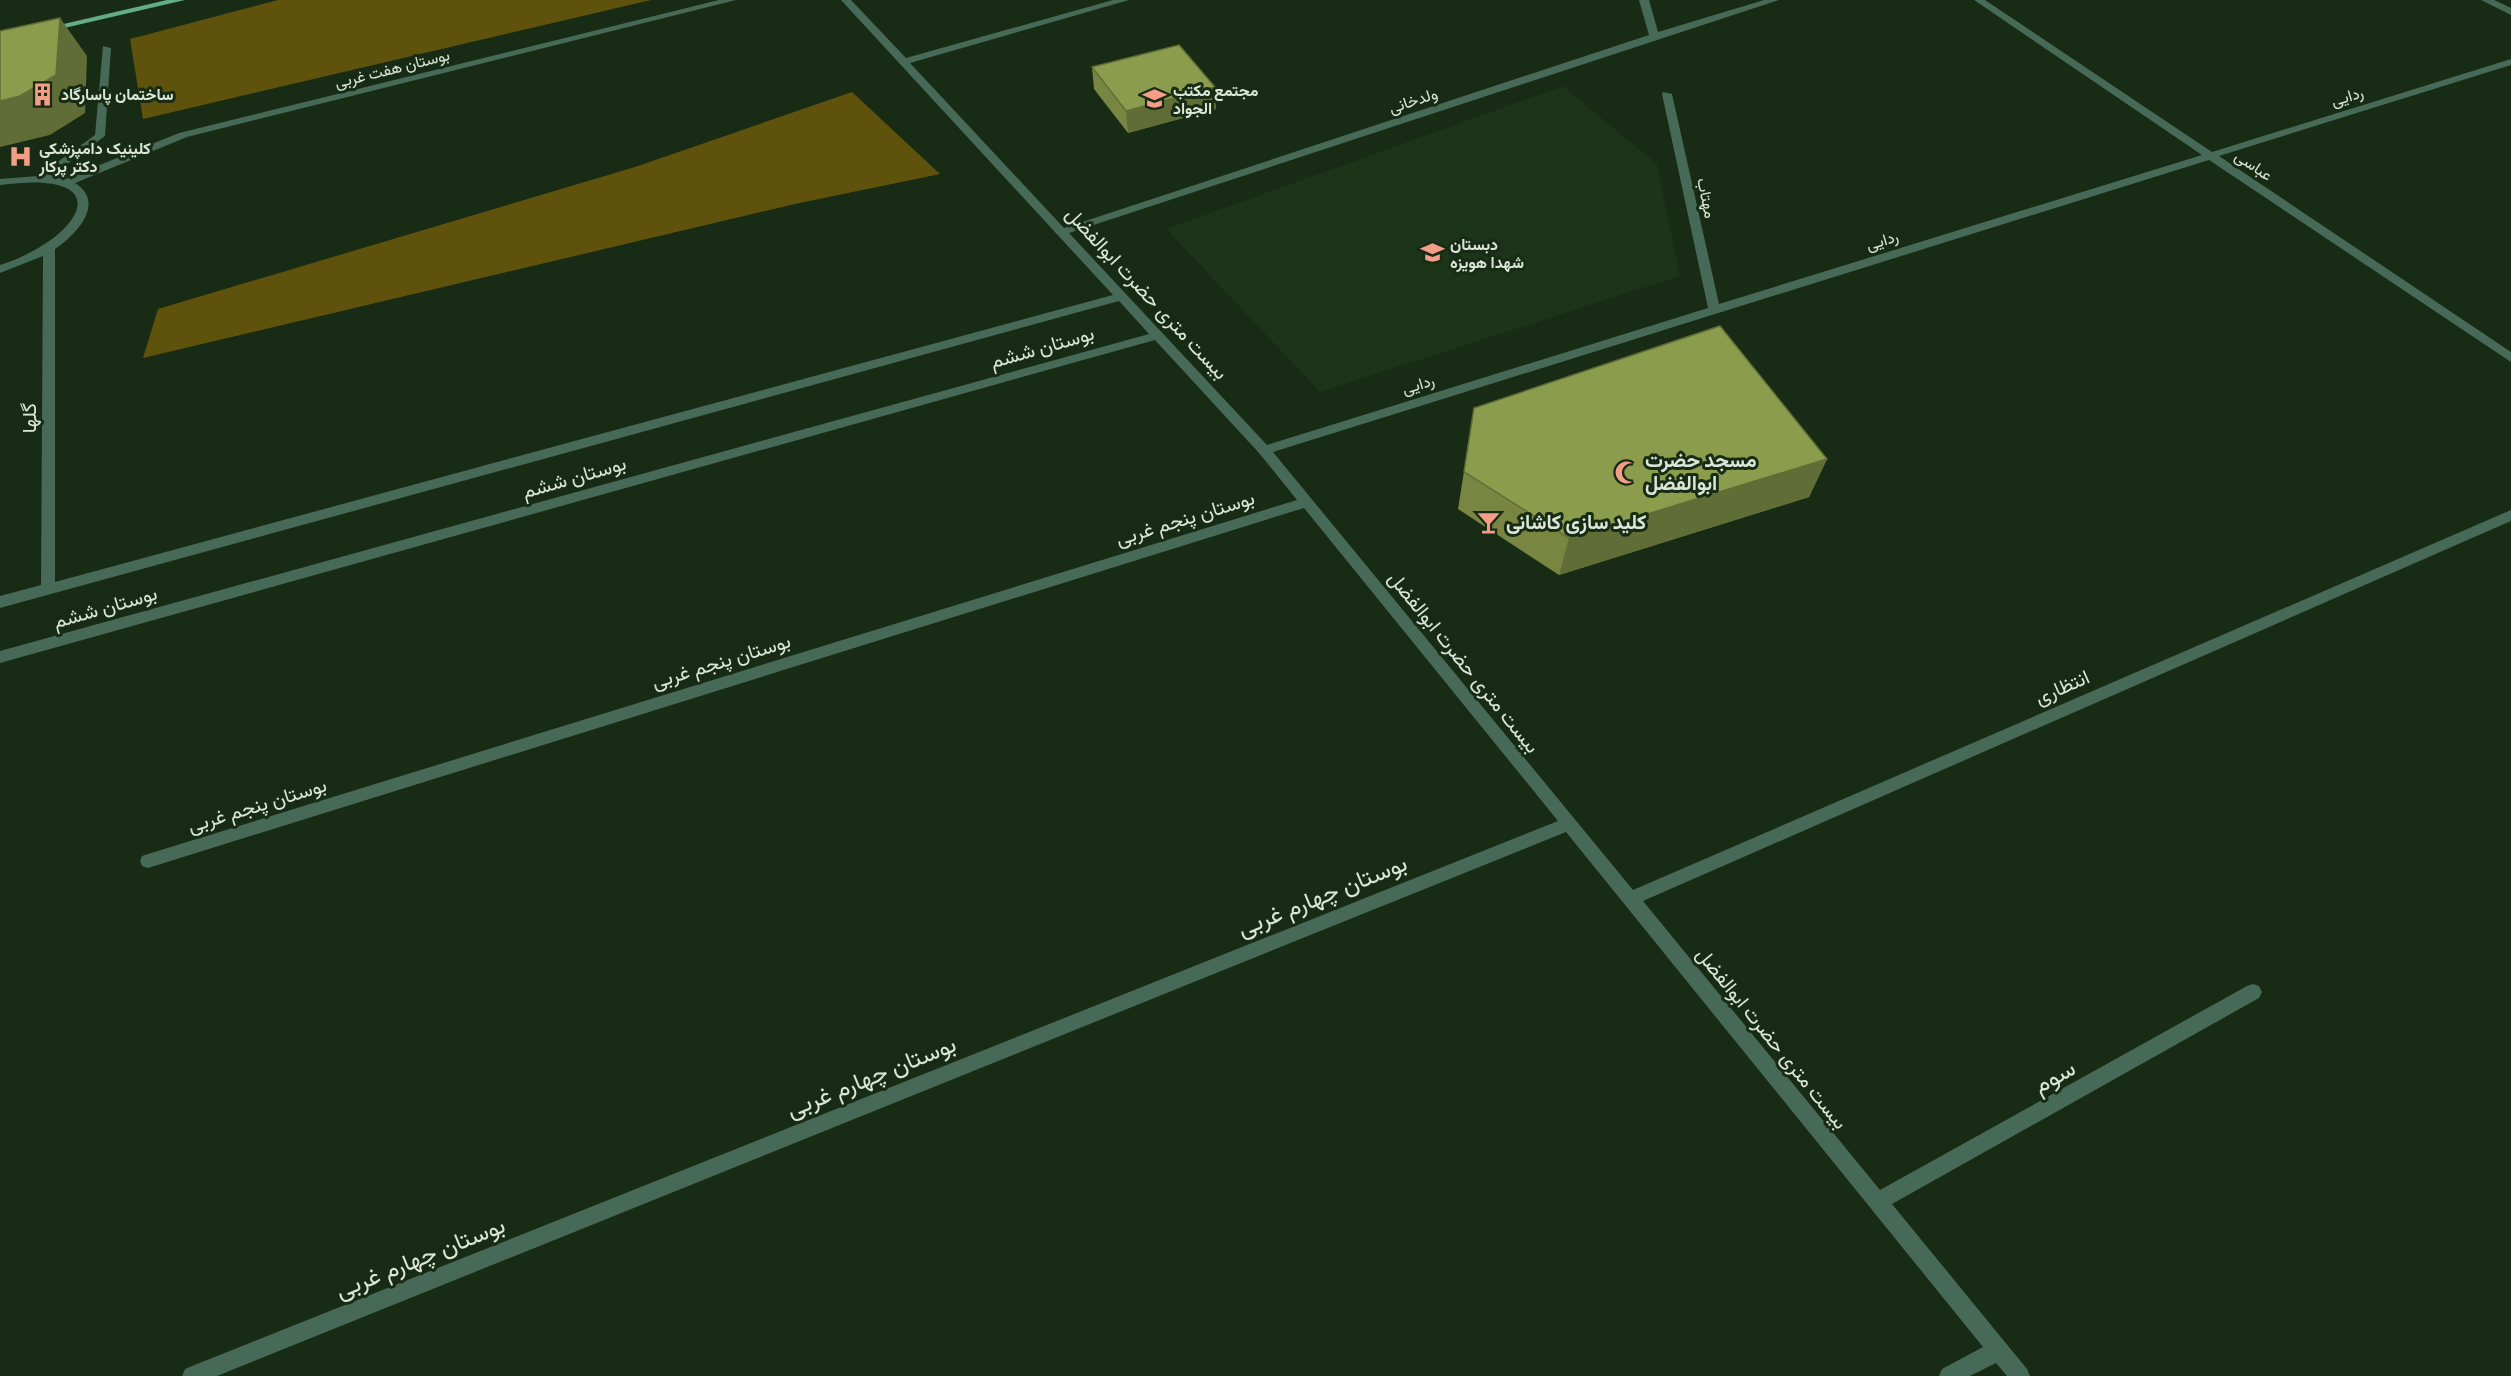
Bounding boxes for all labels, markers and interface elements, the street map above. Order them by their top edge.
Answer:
street label: بوستان هفت غربی [332,43,452,93]
place label: مجتمع مکتب الجواد [1173,79,1259,119]
building icon: ساختمان پاسارگاد [30,81,56,107]
street label: ردایی [2328,81,2366,111]
street label: ولدخانی [1386,82,1440,118]
place label: ساختمان پاسارگاد [61,83,174,106]
school or university icon: مجتمع مکتب الجواد [1142,86,1168,112]
place label: کلینیک دامپزشکی دکتر پرکار [38,137,151,178]
hospital icon: کلینیک دامپزشکی دکتر پرکار [8,144,34,170]
street label: عباسی [2231,144,2277,186]
street label: مهتاب [1692,176,1722,220]
street label: بیست متری حضرت ابوالفضل [1059,200,1235,386]
street label: ردایی [1863,225,1901,255]
place label: دبستان شهدا هویزه [1450,233,1524,273]
school or university icon: دبستان شهدا هویزه [1419,240,1445,266]
street label: بوستان ششم [987,319,1097,375]
street label: ردایی [1399,369,1437,399]
street label: گلها [15,403,43,433]
place label: مسجد حضرت ابوالفضل [1645,446,1757,497]
street label: بوستان ششم [519,449,629,505]
mosque icon: مسجد حضرت ابوالفضل [1614,459,1640,485]
street label: بوستان پنجم غربی [1112,484,1258,552]
place label: کلید سازی کاشانی [1506,508,1646,536]
bar icon: کلید سازی کاشانی [1475,509,1501,535]
street label: بیست متری حضرت ابوالفضل [1382,565,1546,759]
street label: بوستان ششم [50,579,160,635]
street label: بوستان پنجم غربی [648,627,794,695]
street label: انتظاری [2030,663,2094,711]
street label: بوستان پنجم غربی [184,771,330,839]
street label: بوستان چهارم غربی [1232,846,1412,944]
street label: بیست متری حضرت ابوالفضل [1690,941,1854,1135]
street label: بوستان چهارم غربی [781,1027,961,1125]
street label: سوم [2027,1051,2081,1101]
street label: بوستان چهارم غربی [330,1208,510,1306]

